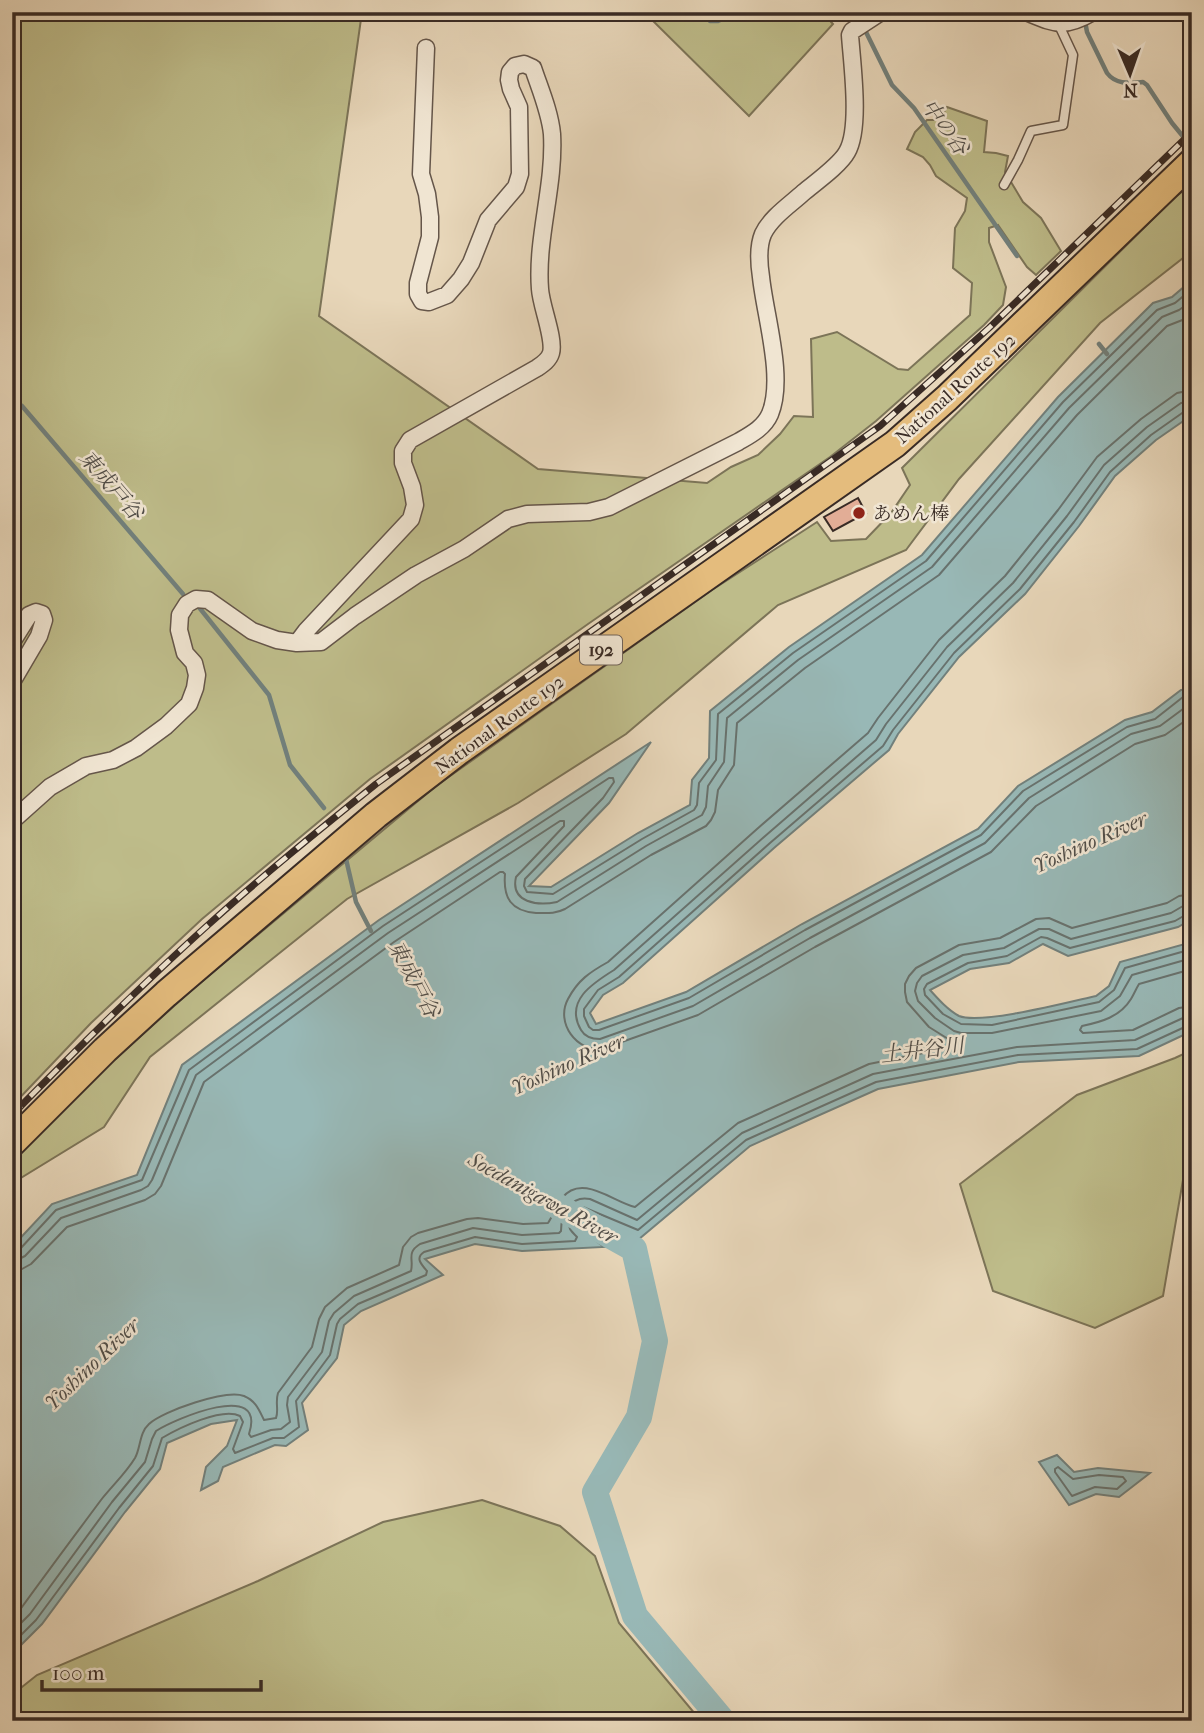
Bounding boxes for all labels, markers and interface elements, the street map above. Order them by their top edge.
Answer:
north arrow [1096,38,1166,108]
text: N [1122,79,1138,101]
water label: 中の谷 [917,94,974,161]
street label: National Route 192 [891,329,1020,448]
water label: 東成戸谷 [74,445,149,526]
place label: あめん棒 [873,503,949,525]
marker: あめん棒 [851,505,867,521]
road number: 192 [580,636,622,664]
street label: National Route 192 [431,670,569,779]
water label: Yoshino River [1029,806,1152,878]
water label: 東成戸谷 [384,936,445,1023]
water label: Yoshino River [507,1028,630,1100]
water label: 土井谷川 [879,1033,967,1067]
water label: Soedanigawa River [463,1147,623,1250]
water label: Yoshino River [40,1312,145,1415]
scale bar [42,1649,261,1693]
text: 100 m [52,1661,105,1685]

